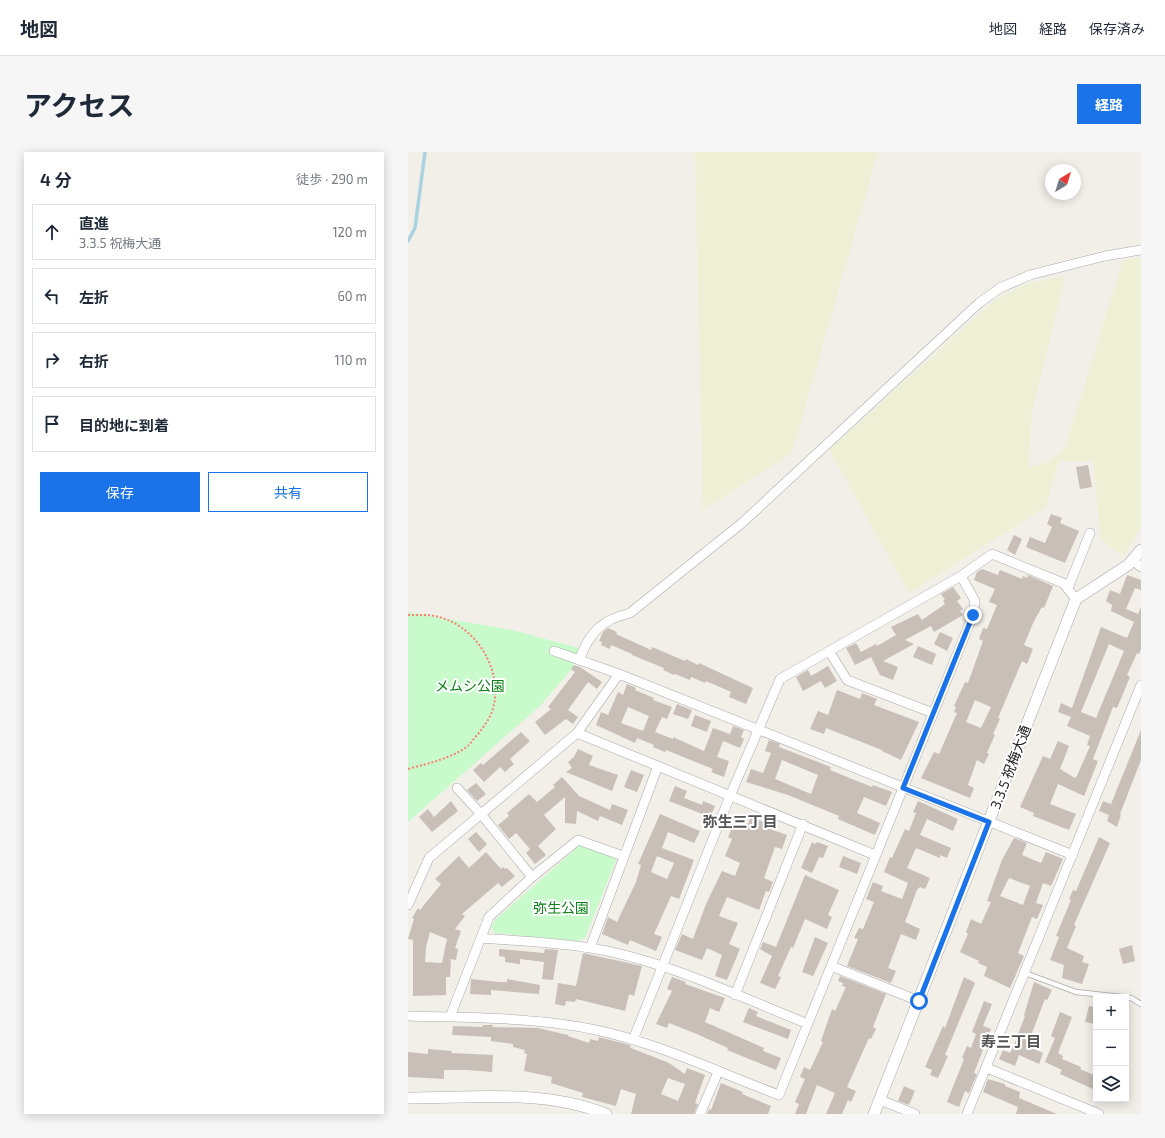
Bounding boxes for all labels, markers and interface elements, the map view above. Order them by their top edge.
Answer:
text: 地図 [20,17,58,40]
text: 地図 [989,20,1017,37]
text: 経路 [1039,20,1067,37]
text: 保存済み [1089,20,1145,37]
button: 経路 [1077,84,1141,124]
text: アクセス [24,88,135,122]
north arrow [1045,164,1081,200]
text: 4 分 [40,169,72,189]
text: 徒歩 · 290 m [296,171,368,187]
text: 直進 [79,214,109,232]
icon: ahead [41,221,63,243]
text: 120 m [332,224,367,240]
text: 3.3.5 祝梅大通 [79,235,161,251]
icon: left [41,285,63,307]
text: 左折 [79,288,109,306]
text: 60 m [337,288,367,304]
icon: right [41,349,63,371]
text: 右折 [79,352,109,370]
text: 110 m [335,352,367,368]
icon: arrive [41,413,63,435]
text: 目的地に到着 [79,416,169,434]
button: 保存 [40,472,200,512]
button: 共有 [208,472,368,512]
route end [964,606,982,624]
park label: メムシ公園 [435,677,505,694]
street label: 3.3.5 祝梅大通 [986,723,1034,811]
district label: 弥生三丁目 [702,812,778,830]
park label: 弥生公園 [533,899,589,916]
route start [910,992,928,1010]
map controls [1093,994,1129,1102]
button: + [1093,994,1129,1030]
button: − [1093,1030,1129,1066]
district label: 寿三丁目 [981,1032,1041,1050]
button: layers [1093,1066,1129,1102]

